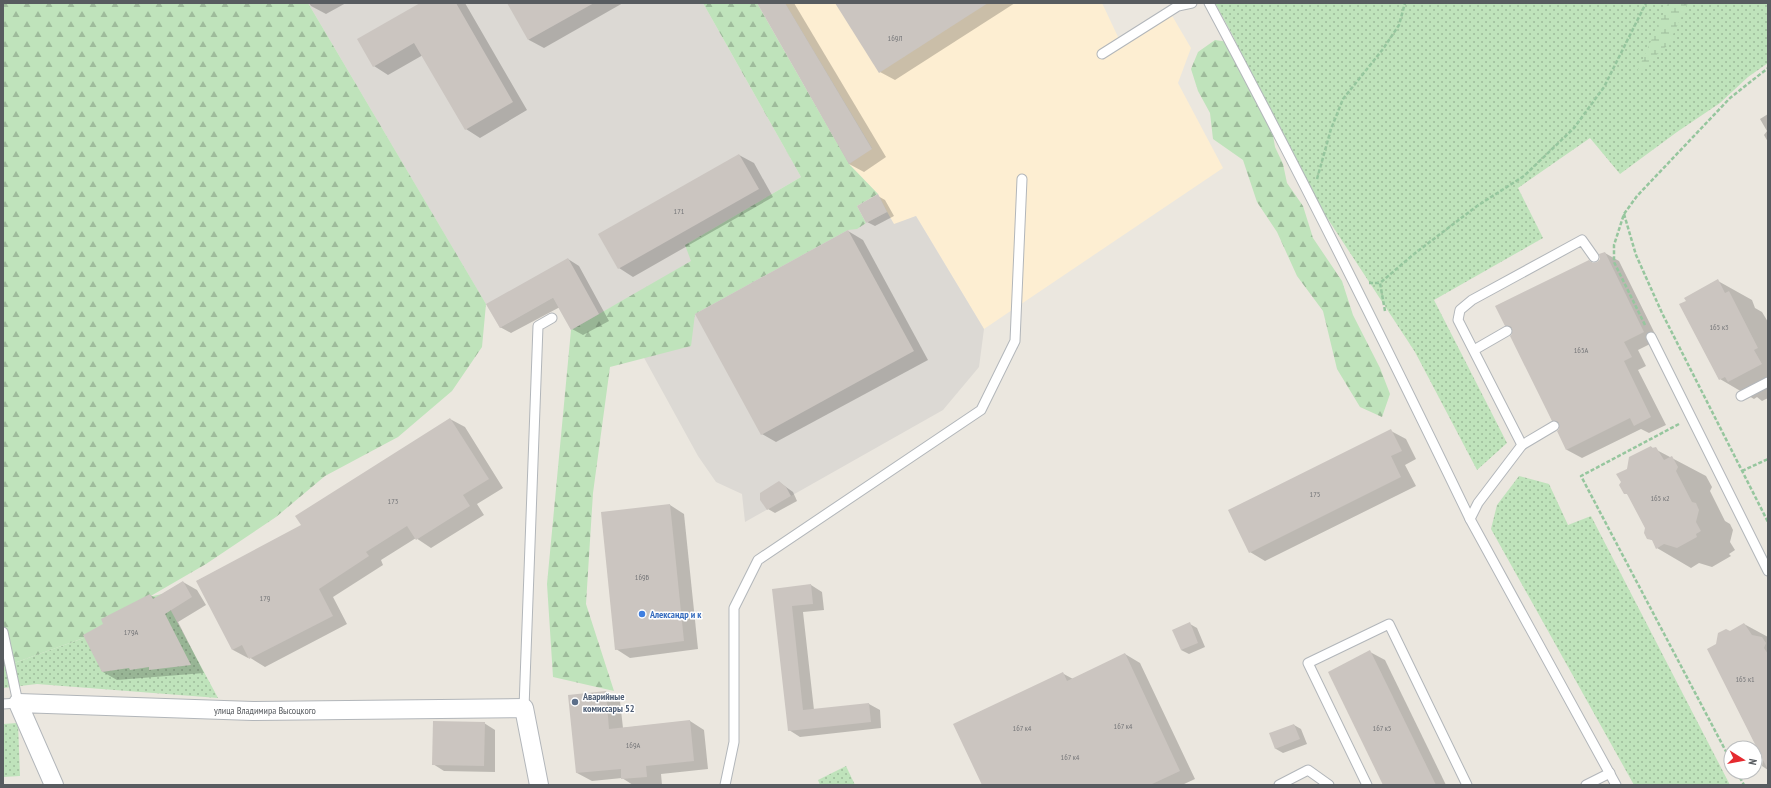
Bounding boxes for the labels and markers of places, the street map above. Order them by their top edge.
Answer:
place label: Александр и к [649,608,702,621]
marker: Александр и к [637,609,647,619]
place label: Аварийные комиссары 52 [582,690,635,715]
marker: Аварийные комиссары 52 [570,697,580,707]

